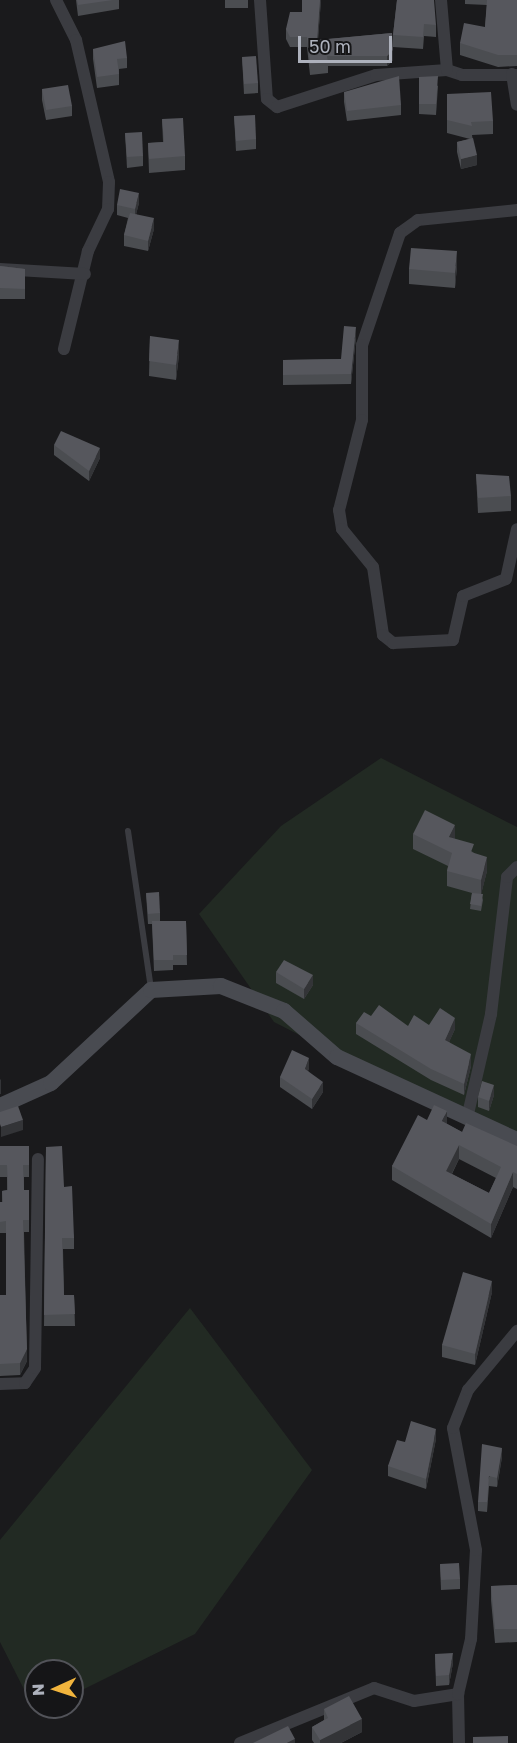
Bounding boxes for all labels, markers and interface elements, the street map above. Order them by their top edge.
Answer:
scale bar [301,24,396,62]
text: 50 m [309,35,351,57]
north arrow [24,1659,84,1719]
text: N [28,1683,48,1696]

